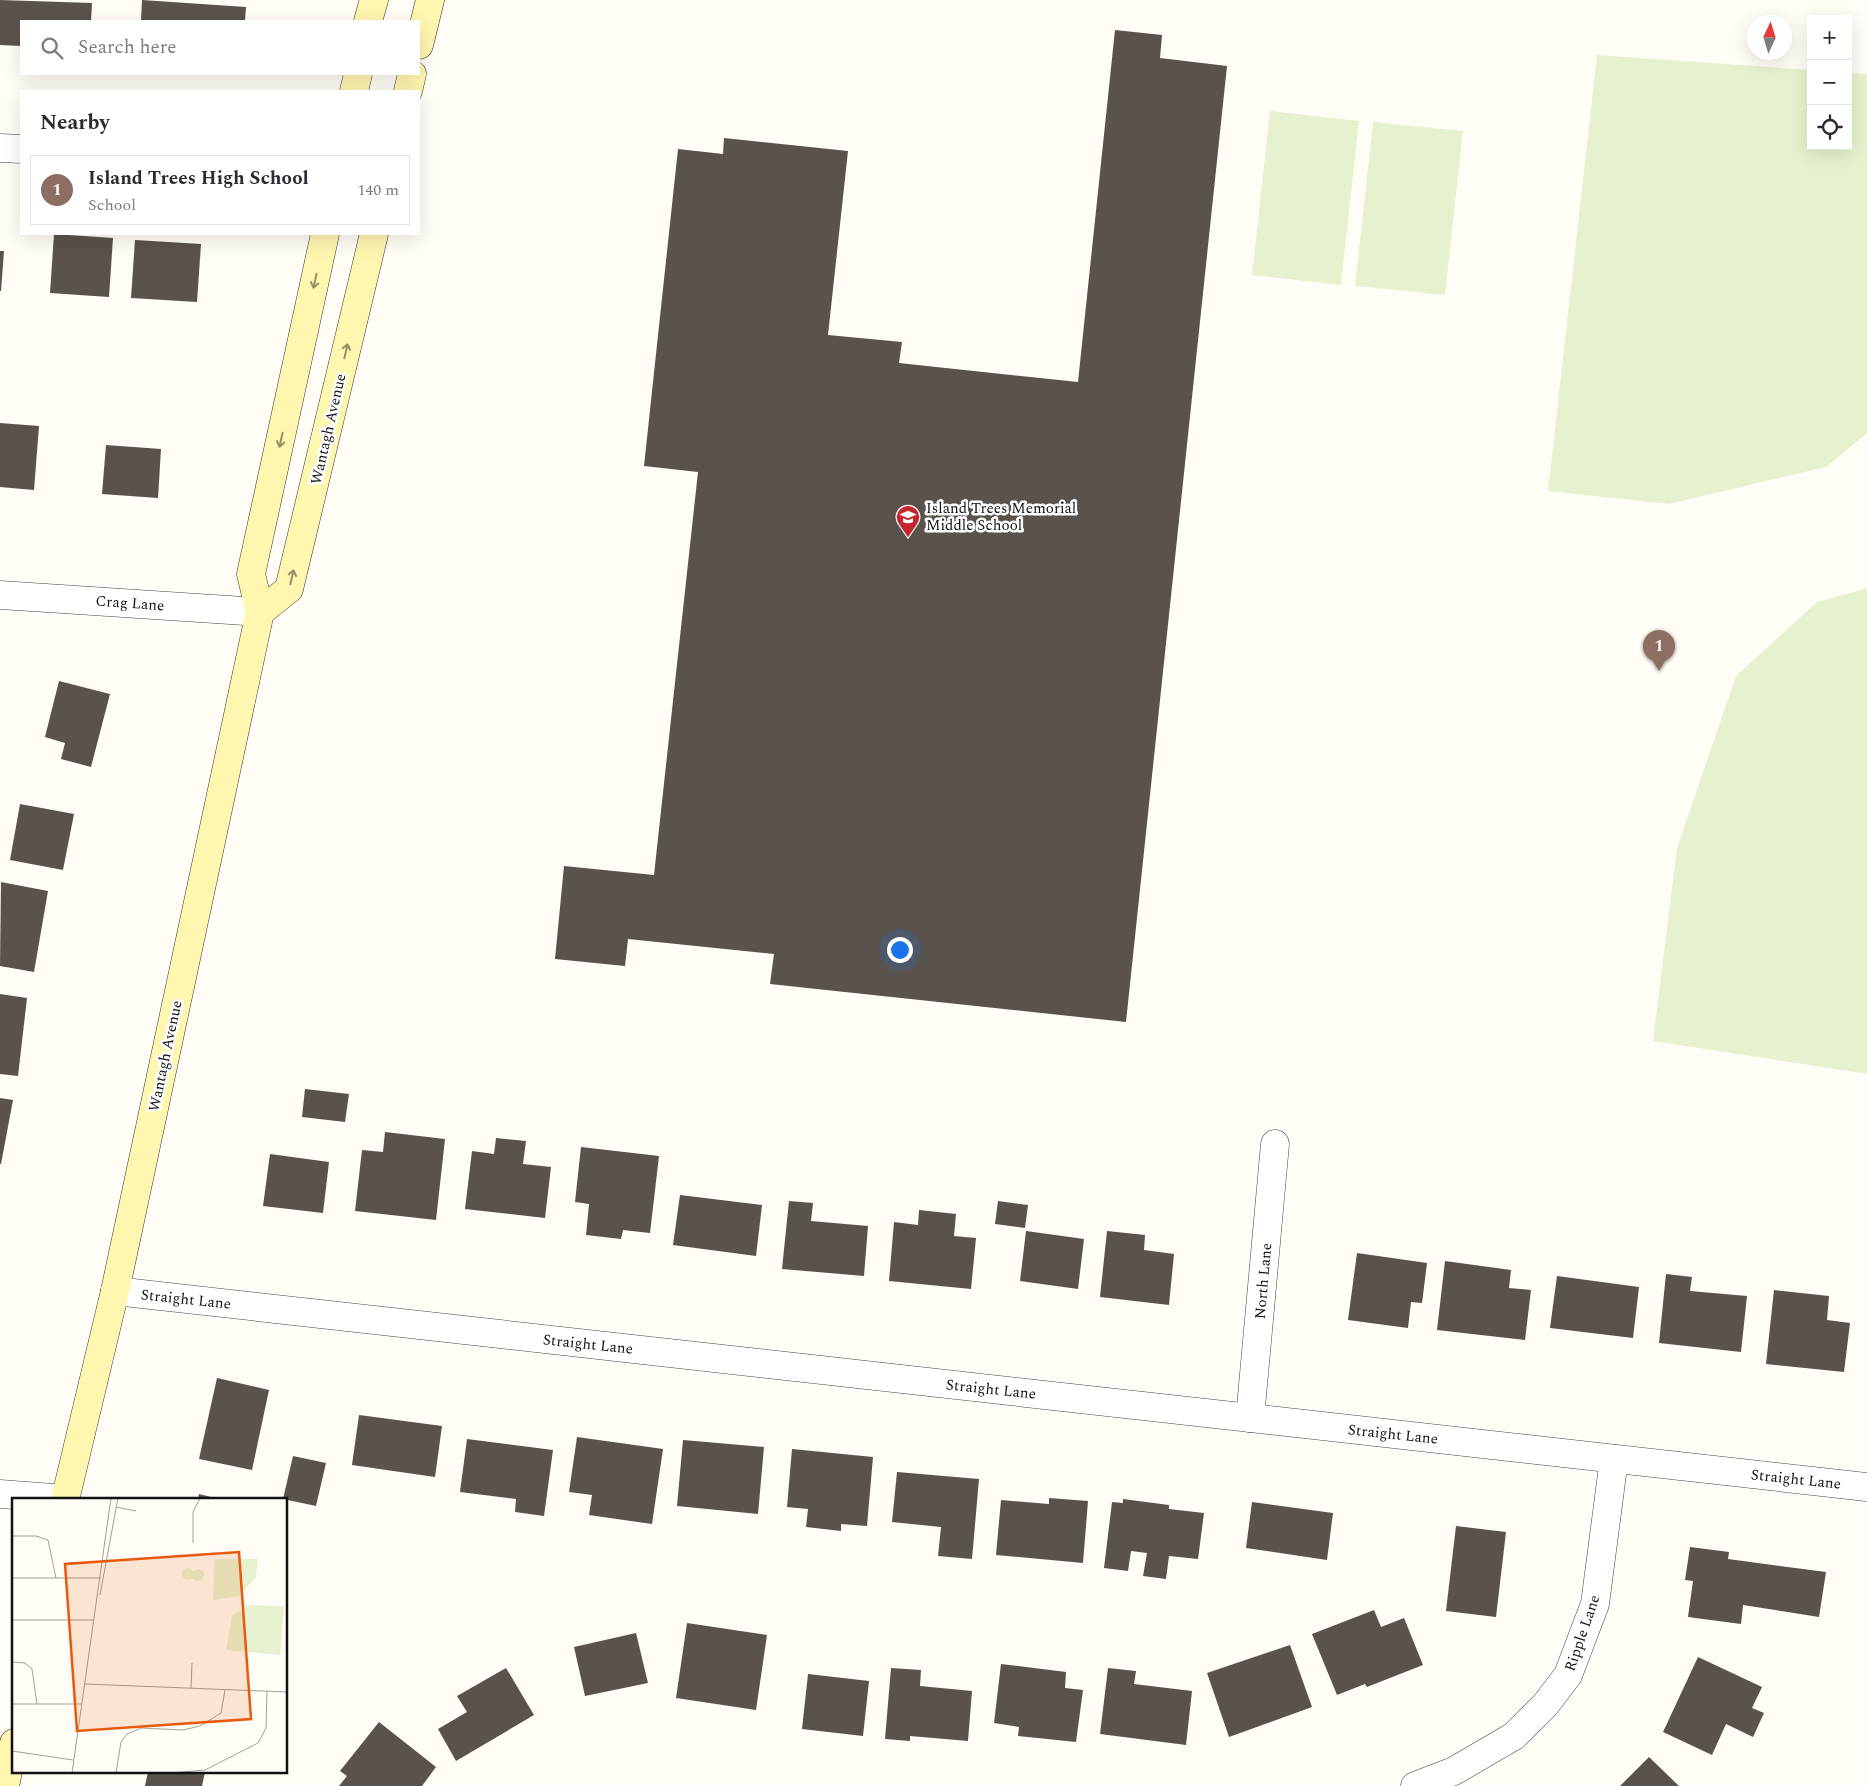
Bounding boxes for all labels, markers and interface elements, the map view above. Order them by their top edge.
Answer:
north arrow [1747,15,1792,60]
map controls [1807,15,1852,150]
button: + [1807,15,1852,60]
search box [20,20,420,75]
text: Search here [78,33,177,62]
icon: search [38,34,66,62]
button: − [1807,60,1852,105]
button: locate [1807,105,1852,150]
text: Nearby [40,107,110,139]
text: Island Trees High School [88,164,309,193]
text: 1 [53,178,61,202]
text: 140 m [357,178,399,202]
text: School [88,193,136,217]
one-way arrow [310,273,319,289]
one-way arrow [342,344,351,360]
street label: Wantagh Avenue [305,371,352,487]
one-way arrow [275,432,285,448]
place label: Island Trees Memorial Middle School [926,497,1076,537]
school or university icon: Island Trees Memorial Middle School [895,504,921,538]
one-way arrow [288,570,297,586]
street label: Crag Lane [95,590,165,617]
pin: 1 [1643,630,1675,671]
your location [887,937,913,963]
street label: Wantagh Avenue [142,998,188,1114]
street label: North Lane [1249,1242,1278,1320]
street label: Straight Lane [140,1283,232,1316]
street label: Straight Lane [542,1328,634,1361]
street label: Straight Lane [945,1373,1037,1406]
street label: Straight Lane [1347,1418,1439,1451]
street label: Straight Lane [1750,1463,1842,1496]
inset map [12,1498,288,1774]
street label: Ripple Lane [1559,1592,1606,1675]

